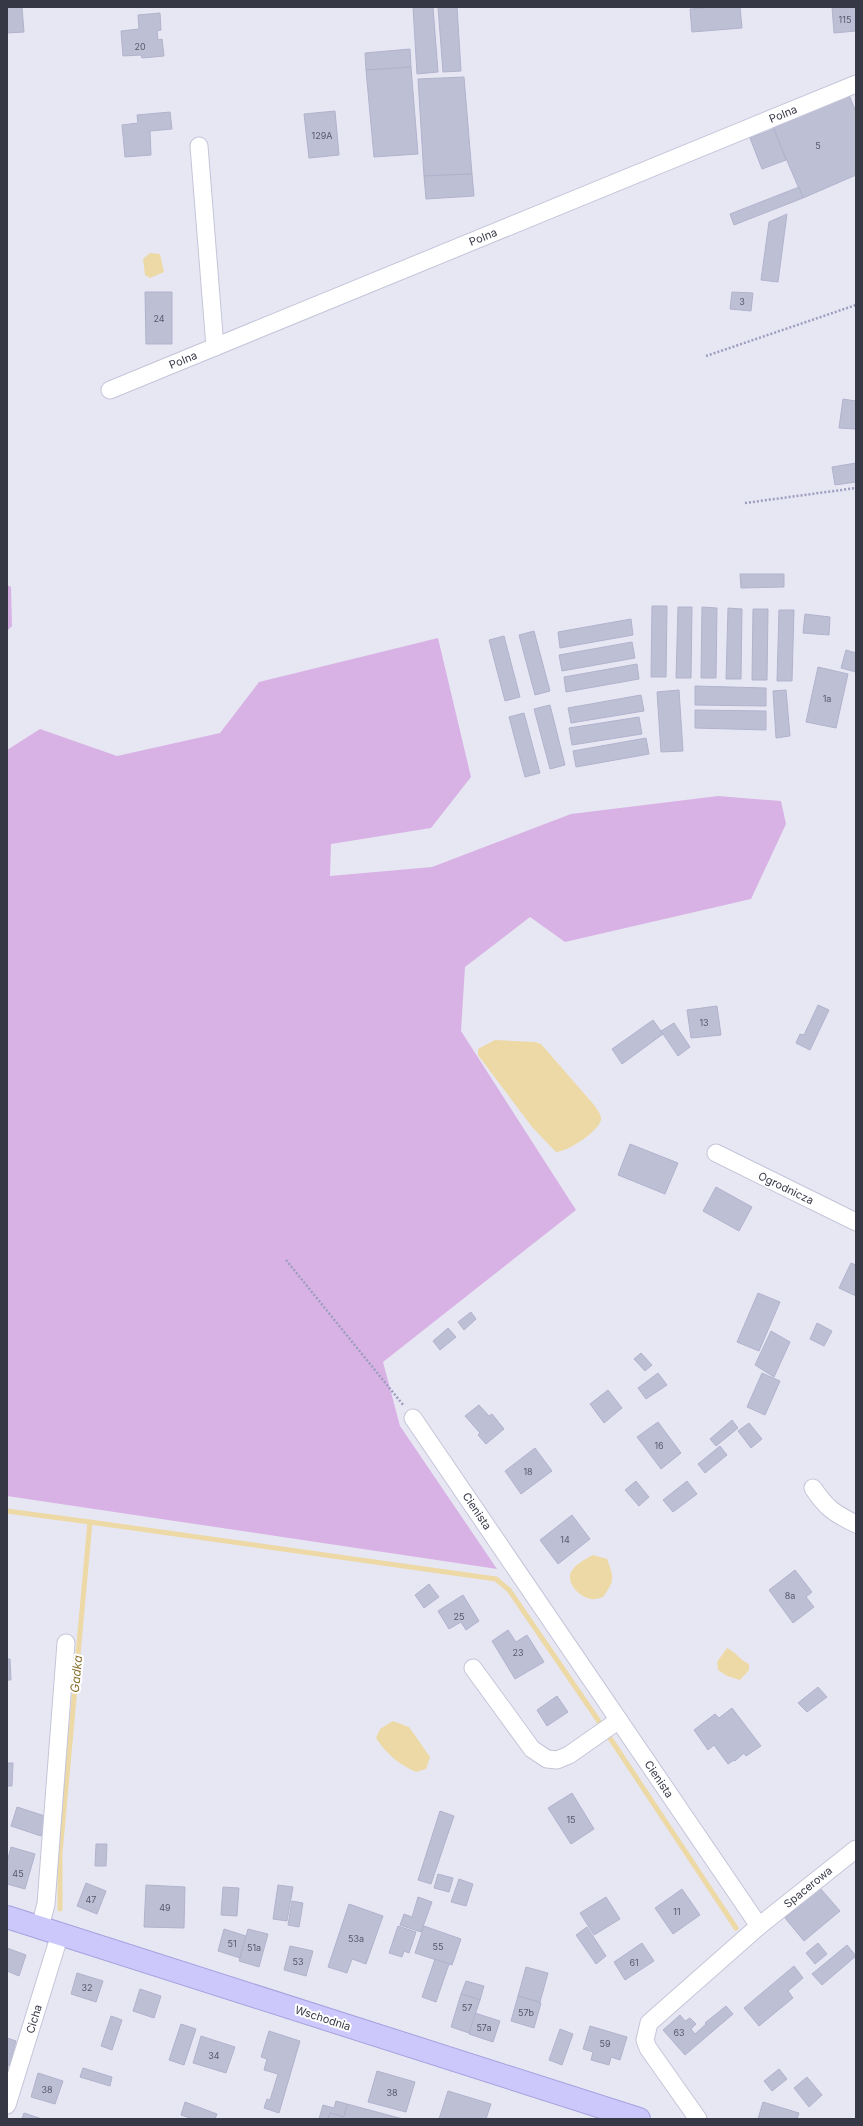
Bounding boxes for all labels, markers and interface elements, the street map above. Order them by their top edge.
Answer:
house number: 115 [839,14,851,25]
house number: 20 [134,41,146,52]
street label: Polna [767,102,799,126]
house number: 129A [312,130,332,141]
house number: 5 [815,140,821,151]
street label: Polna [467,225,499,249]
house number: 3 [739,296,745,307]
house number: 24 [153,313,165,324]
street label: Polna [167,348,199,372]
house number: 1a [823,693,831,704]
house number: 13 [699,1017,709,1028]
street label: Ogrodnicza [756,1169,816,1207]
house number: 16 [654,1440,664,1451]
house number: 18 [523,1466,533,1477]
street label: Cienista [459,1490,495,1532]
house number: 14 [560,1534,570,1545]
house number: 8a [785,1590,795,1601]
house number: 25 [454,1611,464,1622]
house number: 23 [512,1647,524,1658]
water label: Gadka [67,1655,85,1693]
street label: Cienista [641,1758,677,1800]
house number: 15 [566,1814,576,1825]
street label: Spacerowa [781,1863,835,1911]
house number: 45 [12,1868,24,1879]
house number: 47 [86,1894,96,1905]
house number: 49 [159,1902,171,1913]
house number: 11 [673,1906,681,1917]
house number: 53a [348,1933,364,1944]
house number: 51 [227,1938,237,1949]
house number: 55 [433,1941,443,1952]
house number: 51a [247,1942,261,1953]
house number: 53 [292,1956,304,1967]
house number: 61 [629,1957,639,1968]
house number: 32 [81,1982,93,1993]
street label: Wschodnia [293,2002,353,2034]
house number: 57 [462,2002,472,2013]
street label: Cicha [23,2003,45,2035]
house number: 57b [518,2007,535,2018]
house number: 57a [476,2022,492,2033]
house number: 63 [673,2027,685,2038]
house number: 59 [599,2038,611,2049]
house number: 34 [208,2050,220,2061]
house number: 38 [41,2084,53,2095]
house number: 38 [386,2087,398,2098]

